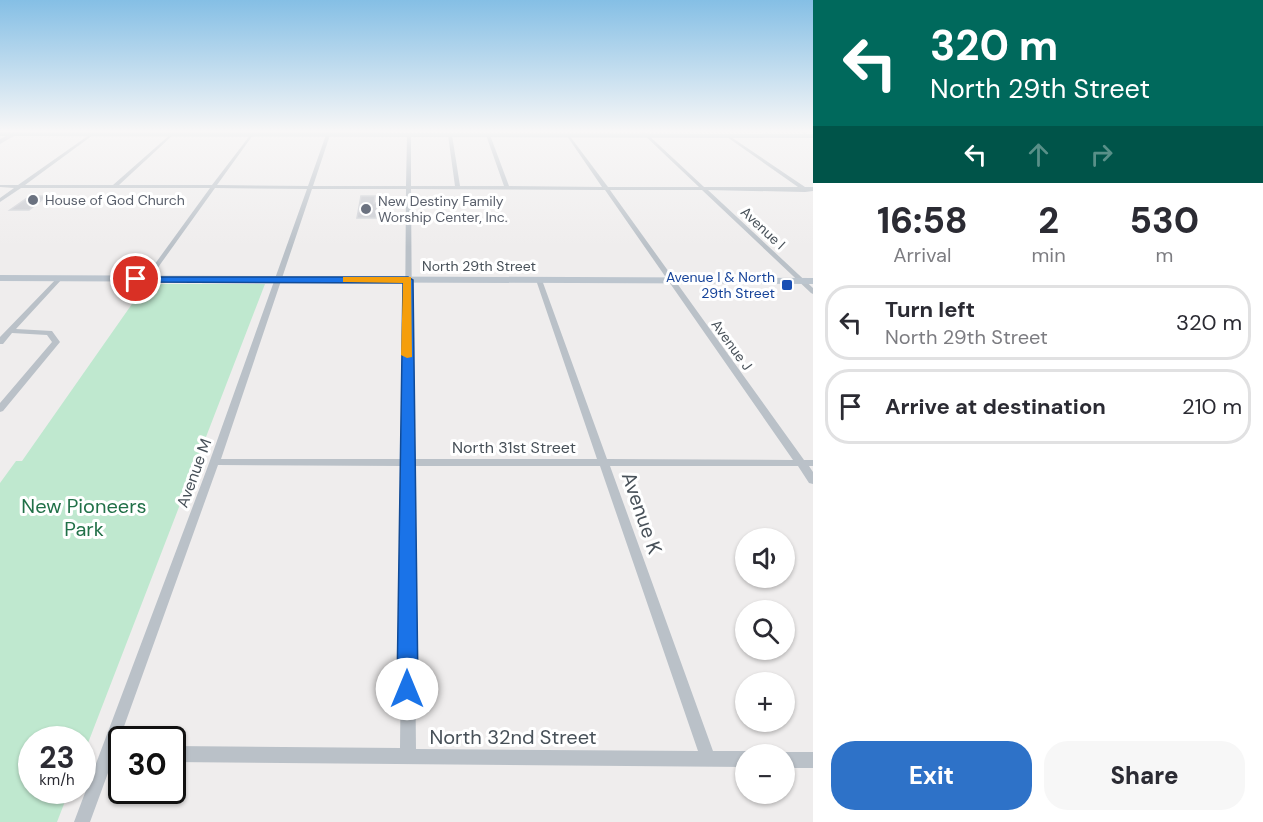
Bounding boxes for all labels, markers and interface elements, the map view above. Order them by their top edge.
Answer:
text: 320 m [930,18,1058,73]
icon: left [831,24,909,102]
text: North 29th Street [930,71,1150,106]
icon: left [959,138,992,171]
icon: ahead [1022,138,1055,171]
icon: right [1085,138,1118,171]
place label: House of God Church [45,191,185,209]
place label: New Destiny Family Worship Center, Inc. [378,192,508,226]
marker: House of God Church [26,193,40,207]
text: 16:58 [877,197,968,244]
text: 2 [1038,197,1059,244]
text: 530 [1130,197,1199,244]
marker: New Destiny Family Worship Center, Inc. [359,202,373,216]
street label: Avenue I [737,203,789,253]
text: Arrival [893,242,951,268]
text: min [1032,242,1066,268]
text: m [1155,242,1173,268]
pin [110,253,161,304]
street label: North 29th Street [422,257,536,275]
icon: arrive [119,262,152,295]
place label: Avenue I & North 29th Street [666,268,775,302]
marker: Avenue I & North 29th Street [780,278,794,292]
text: Turn left [885,295,975,324]
icon: left [834,306,867,339]
text: 320 m [1176,308,1242,337]
street label: Avenue J [708,316,756,374]
text: North 29th Street [885,324,1048,350]
icon: arrive [834,390,867,423]
text: Arrive at destination [885,392,1106,421]
text: 210 m [1182,392,1242,421]
street label: Avenue M [172,436,216,510]
street label: North 31st Street [452,437,576,458]
street label: Avenue K [616,469,668,558]
park label: New Pioneers Park [21,493,147,542]
map controls [735,528,795,804]
button: sound [735,528,795,588]
button: search [735,600,795,660]
position arrow [375,657,439,721]
button: + [735,672,795,732]
street label: North 32nd Street [429,724,597,750]
speed limit sign: 30 [108,726,186,804]
text: 23 [39,738,75,777]
button: Exit [831,741,1032,810]
button: Share [1044,741,1245,810]
button: − [735,744,795,804]
text: km/h [39,770,75,790]

